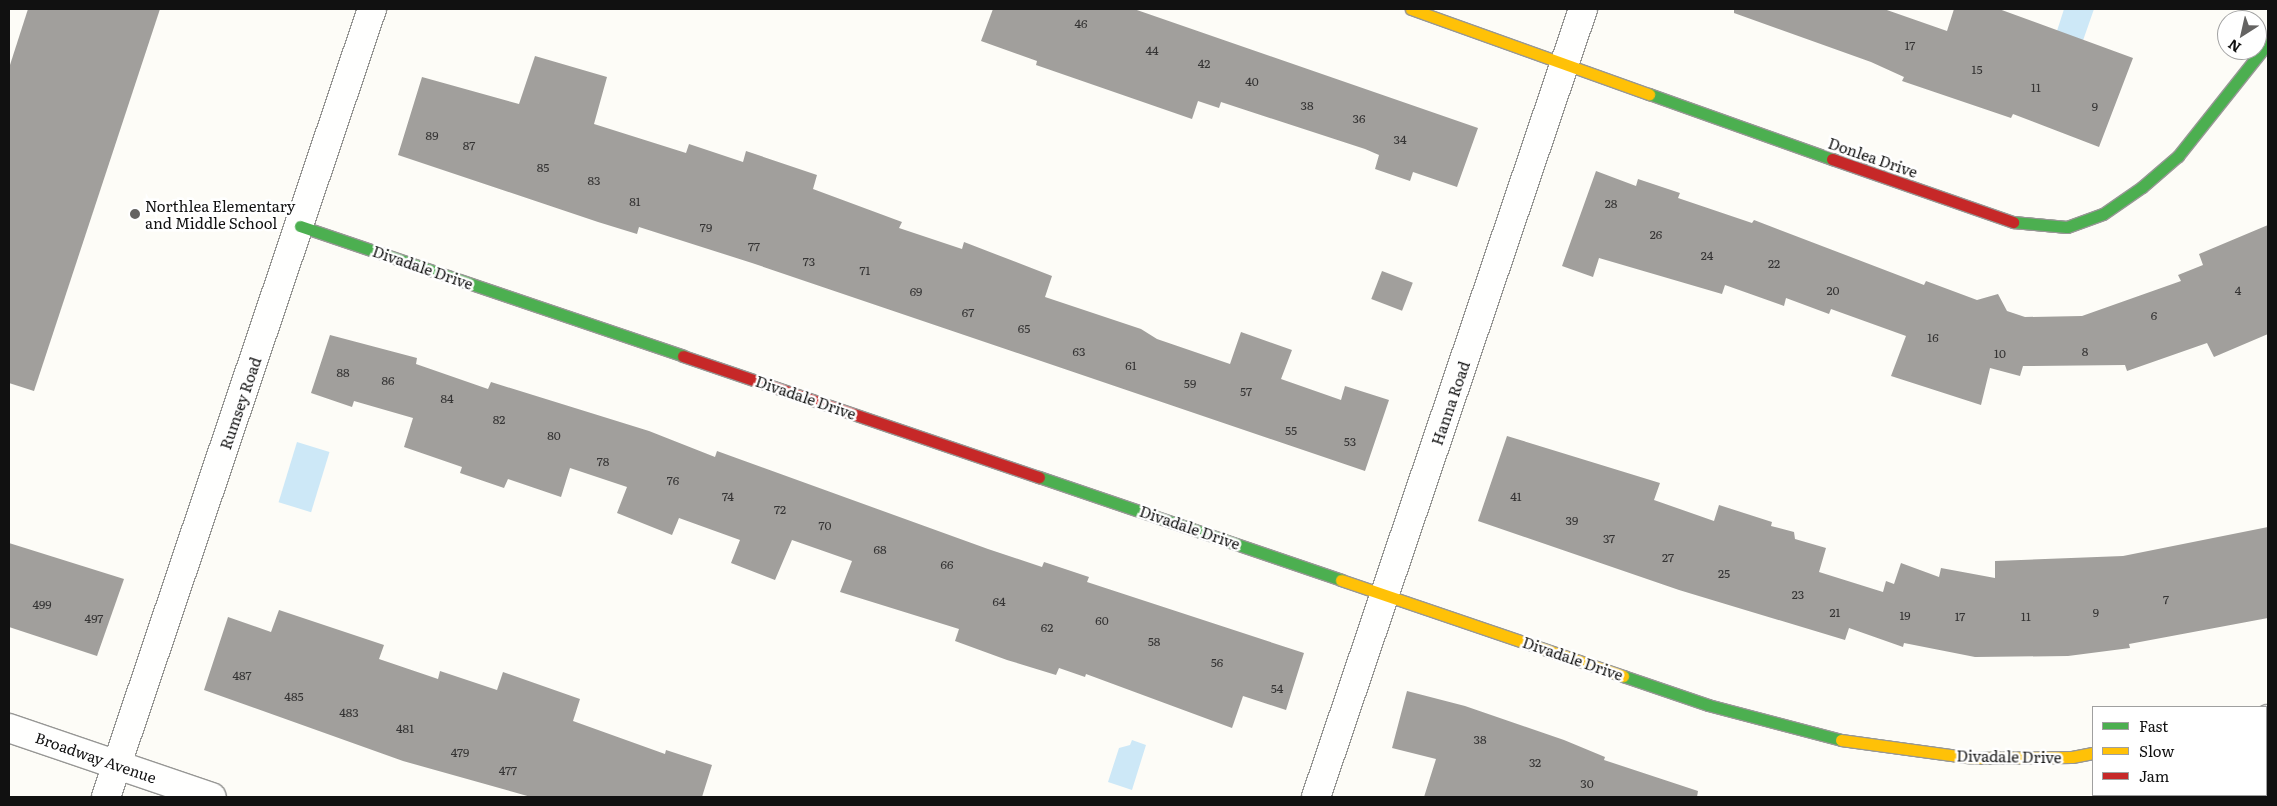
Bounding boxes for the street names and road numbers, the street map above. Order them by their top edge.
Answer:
street label: Donlea Drive [1826,133,1920,181]
street label: Divadale Drive [370,241,476,293]
street label: Rumsey Road [216,354,264,452]
street label: Hanna Road [1427,359,1473,447]
street label: Divadale Drive [753,371,859,423]
street label: Divadale Drive [1137,501,1243,553]
street label: Divadale Drive [1520,632,1626,684]
street label: Broadway Avenue [33,728,159,786]
street label: Divadale Drive [1956,746,2062,766]

